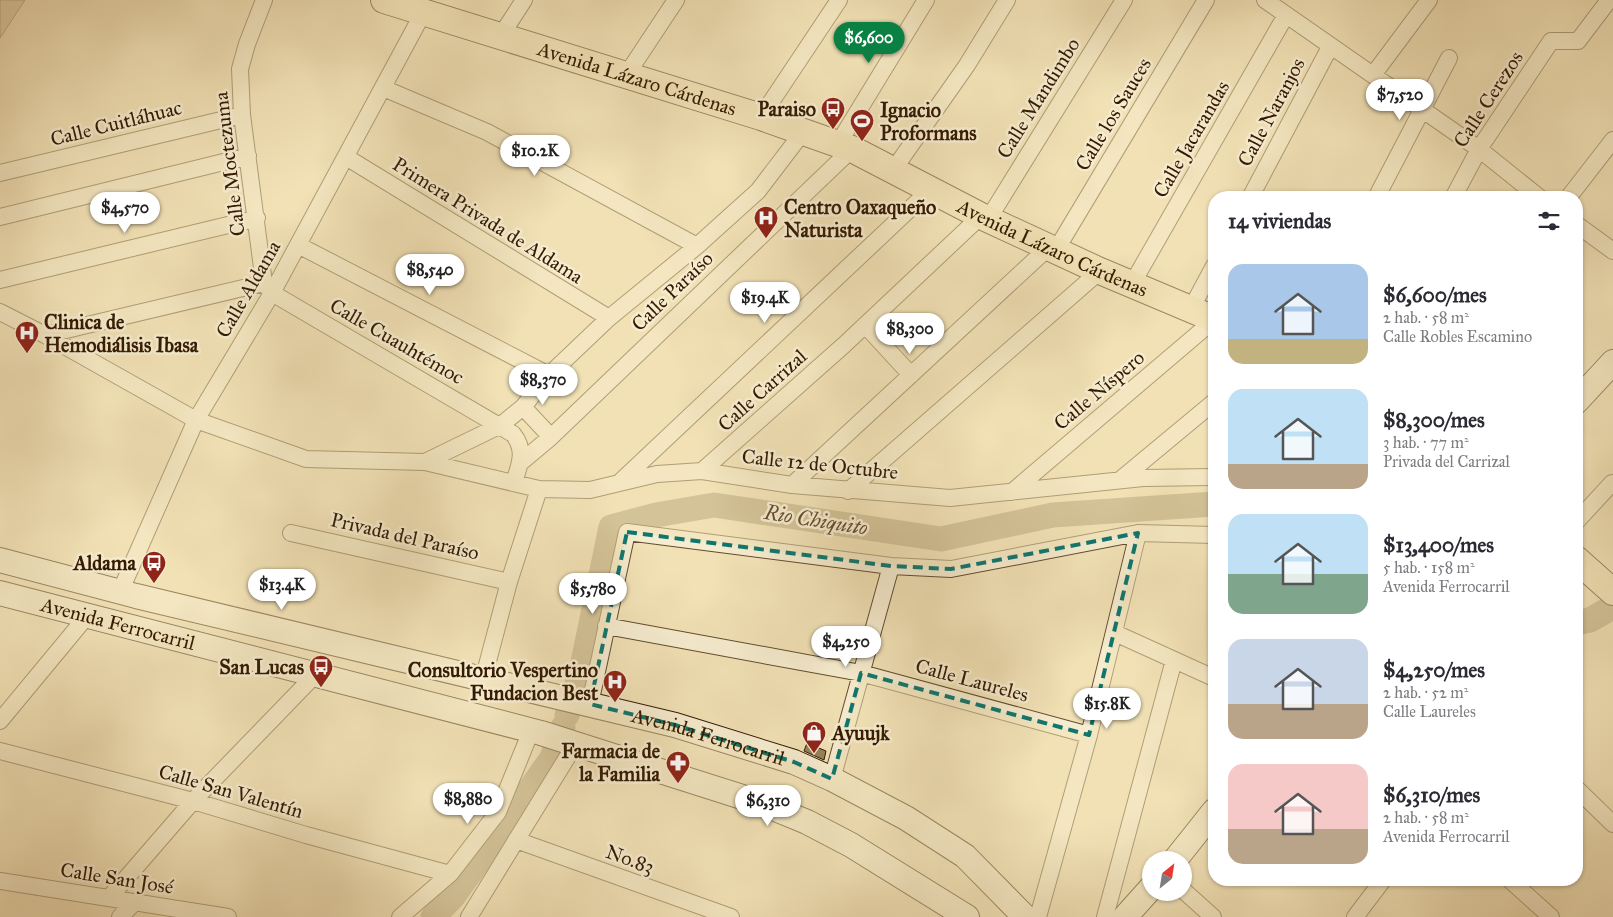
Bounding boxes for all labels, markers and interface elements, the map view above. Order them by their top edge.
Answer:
pin: $6,600 [828,22,910,64]
text: $6,600 [845,28,893,47]
street label: Calle Mandimbo [991,33,1085,163]
street label: Avenida Lázaro Cárdenas [534,36,739,121]
street label: Calle Cerezos [1448,46,1528,152]
street label: Calle los Sauces [1070,53,1156,175]
street label: Calle Naranjos [1232,54,1310,170]
street label: Calle Jacarandas [1148,76,1235,202]
pin: $7,520 [1359,78,1441,121]
text: $7,520 [1377,85,1423,104]
street label: Calle Moctezuma [208,90,250,237]
street label: Calle Cuitláhuac [48,95,184,151]
bus stop icon: Paraiso [820,96,846,130]
place label: Paraiso [757,97,816,121]
place label: Ignacio Proformans [880,98,977,145]
sports icon: Ignacio Proformans [849,108,875,142]
pin: $10.2K [494,134,576,177]
text: $10.2K [511,141,559,160]
street label: Primera Privada de Aldama [388,152,588,289]
pin: $4,570 [84,192,166,234]
street label: Avenida Lázaro Cárdenas [952,193,1151,302]
place label: Centro Oaxaqueño Naturista [784,195,936,242]
text: $4,570 [101,198,149,217]
hospital icon: Centro Oaxaqueño Naturista [753,205,779,239]
icon: filters [1535,207,1563,235]
text: 14 viviendas [1228,208,1331,234]
street label: Calle Aldama [211,236,286,342]
street label: Calle Paraíso [626,246,718,336]
pin: $8,540 [389,254,471,296]
text: $8,540 [406,260,454,279]
pin: $19.4K [724,282,806,324]
text: $6,600/mes [1383,282,1487,308]
icon: home [1268,284,1328,344]
text: $19.4K [741,288,789,307]
street label: Calle Cuauhtémoc [326,293,468,389]
text: 2 hab. · 58 m² [1383,308,1469,327]
place label: Clinica de Hemodiálisis Ibasa [44,310,199,357]
pin: $8,300 [869,312,951,355]
text: $8,300 [886,319,934,338]
hospital icon: Clinica de Hemodiálisis Ibasa [14,320,40,354]
text: Calle Robles Escamino [1383,327,1532,346]
street label: Calle Carrizal [713,344,812,436]
street label: Calle Níspero [1049,345,1149,435]
pin: $8,370 [502,364,584,406]
text: $8,370 [520,370,566,389]
text: $8,300/mes [1383,407,1485,433]
icon: home [1268,409,1328,469]
text: 3 hab. · 77 m² [1383,433,1469,452]
street label: Calle 12 de Octubre [741,444,899,484]
text: Privada del Carrizal [1383,452,1510,471]
water label: Rio Chiquito [761,499,870,541]
street label: Privada del Paraíso [328,507,482,565]
text: $13,400/mes [1383,532,1494,558]
icon: home [1268,534,1328,594]
bus stop icon: Aldama [141,550,167,584]
place label: Aldama [71,551,137,575]
text: 5 hab. · 158 m² [1383,558,1475,577]
pin: $13.4K [241,568,323,611]
pin: $5,780 [552,572,634,615]
text: $13.4K [259,575,305,594]
text: Avenida Ferrocarril [1383,577,1510,596]
text: $5,780 [570,579,616,598]
street label: Avenida Ferrocarril [37,592,198,655]
pin: $4,250 [805,626,887,668]
text: $4,250 [822,632,870,651]
street label: Calle Laureles [913,653,1031,707]
bus stop icon: San Lucas [308,654,334,688]
place label: San Lucas [219,655,305,679]
text: $4,250/mes [1383,657,1485,683]
place label: Consultorio Vespertino Fundacion Best [408,658,599,705]
icon: home [1268,659,1328,719]
hospital icon: Consultorio Vespertino Fundacion Best [602,669,628,703]
text: 2 hab. · 52 m² [1383,683,1468,702]
pin: $15.8K [1066,688,1148,730]
text: $15.8K [1084,694,1130,713]
text: Calle Laureles [1383,702,1476,721]
street label: Avenida Ferrocarril [628,703,788,771]
shop icon: Ayuujk [801,720,827,754]
place label: Ayuujk [830,721,890,746]
place label: Farmacia de la Familia [561,739,661,786]
pharmacy icon: Farmacia de la Familia [665,750,691,784]
street label: Calle San Valentín [156,759,306,823]
pin: $8,880 [427,782,509,825]
text: $6,310/mes [1383,782,1480,808]
pin: $6,310 [727,784,809,827]
icon: home [1268,784,1328,844]
text: $8,880 [444,789,492,808]
text: $6,310 [746,791,790,810]
text: 2 hab. · 58 m² [1383,808,1469,827]
text: Avenida Ferrocarril [1383,827,1510,846]
street label: No.83 [603,839,657,879]
north arrow [1142,851,1192,901]
map controls [1142,851,1192,901]
street label: Calle San José [59,857,176,900]

